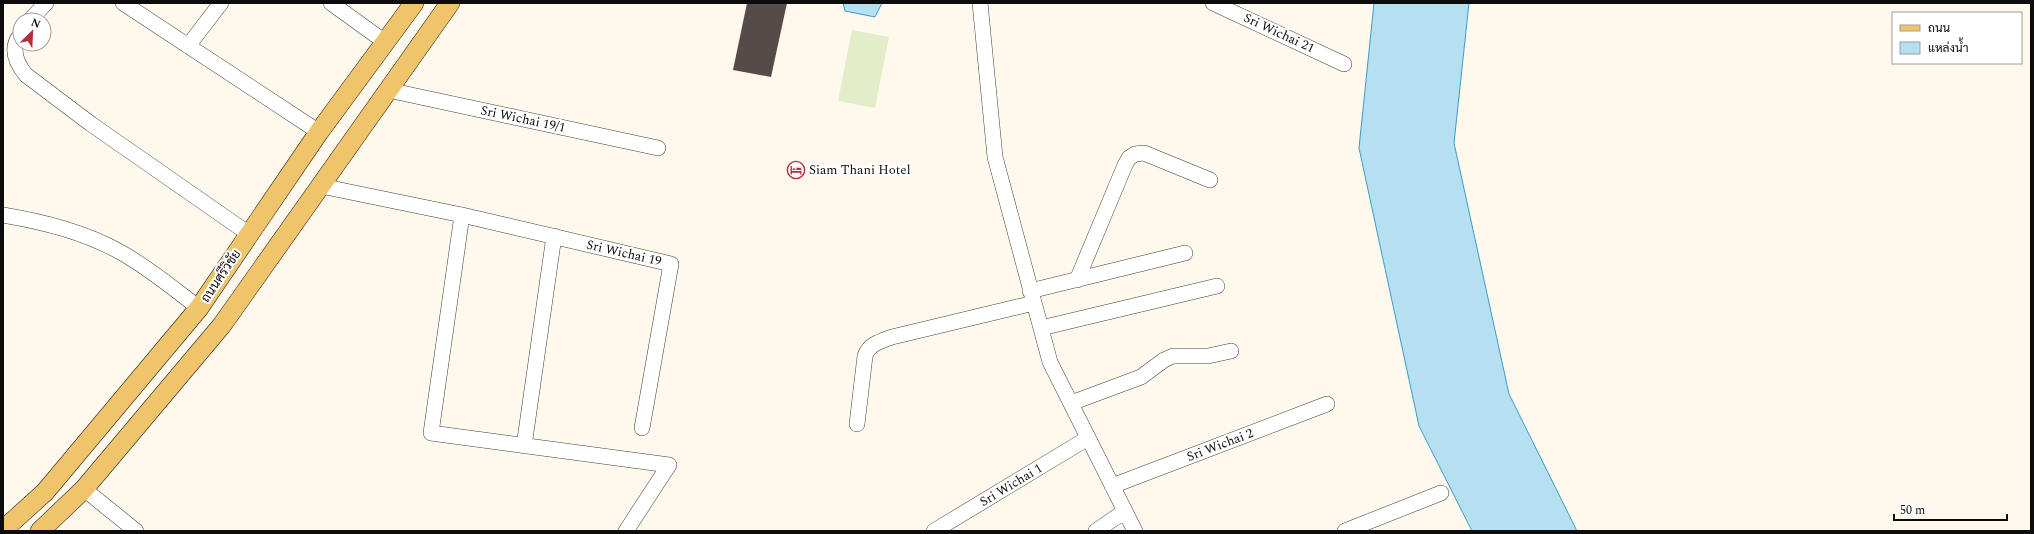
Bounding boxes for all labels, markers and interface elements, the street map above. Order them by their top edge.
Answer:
street label: Sri Wichai 21 [1240,8,1318,58]
north arrow [12,12,52,52]
legend [1892,12,2022,64]
text: N [28,14,43,33]
text: ถนน [1928,19,1951,38]
text: แหล่งน้ำ [1928,37,1968,58]
street label: Sri Wichai 19/1 [479,100,567,138]
hotel icon: Siam Thani Hotel [786,160,806,180]
place label: Siam Thani Hotel [809,160,911,180]
street label: Sri Wichai 19 [584,235,664,271]
street label: ถนนศรีวิชัย [196,245,246,307]
street label: Sri Wichai 2 [1184,423,1256,467]
street label: Sri Wichai 1 [976,458,1046,512]
scale bar [1894,496,2007,522]
text: 50 m [1900,501,1925,520]

